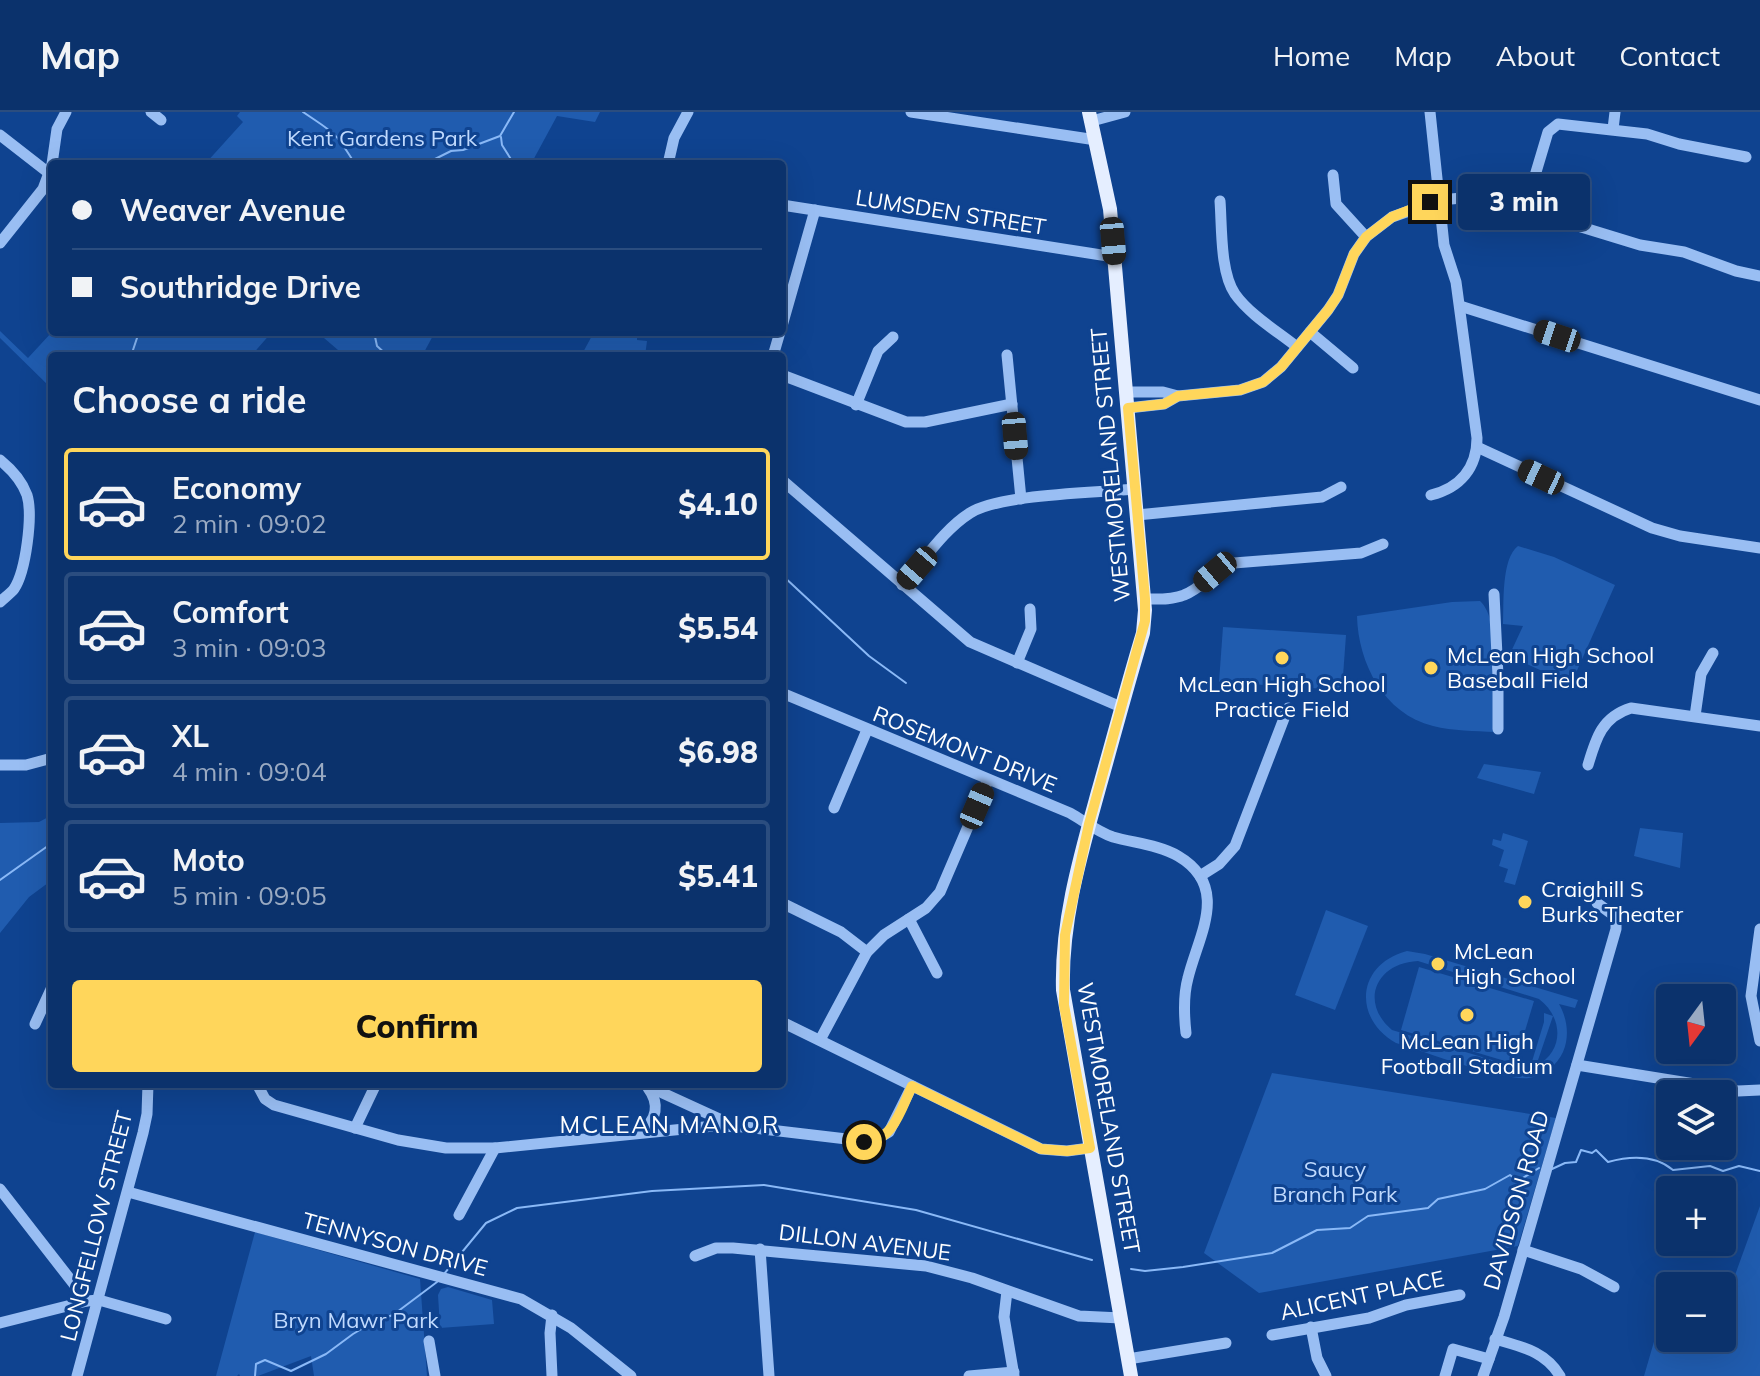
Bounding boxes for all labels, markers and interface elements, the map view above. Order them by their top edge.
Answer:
text: Map [40,31,120,79]
text: Home [1273,38,1350,73]
text: Map [1394,38,1452,73]
text: About [1496,38,1575,73]
text: Contact [1619,38,1720,73]
park label: Kent Gardens Park [287,124,478,152]
callout: 3 min [1458,174,1590,230]
street label: LUMSDEN STREET [854,183,1048,241]
route end [1412,184,1448,220]
text: 3 min [1489,185,1559,218]
text: Weaver Avenue [120,191,346,229]
car [1099,216,1127,266]
text: Southridge Drive [120,268,361,306]
car [1530,317,1584,355]
street label: WESTMORELAND STREET [1084,327,1136,603]
text: Choose a ride [72,377,306,422]
car [1001,411,1029,461]
car [1514,456,1568,498]
icon: car [76,468,148,540]
text: Economy [172,469,301,507]
text: $4.10 [678,485,758,523]
text: 2 min · 09:02 [172,507,327,540]
car [892,542,942,594]
car [1189,547,1241,597]
icon: car [76,592,148,664]
text: Comfort [172,593,289,631]
text: $5.54 [678,609,758,647]
text: 3 min · 09:03 [172,631,327,664]
place label: McLean High School Baseball Field [1447,641,1654,694]
marker: McLean High School Practice Field [1273,649,1291,667]
marker: McLean High School Baseball Field [1422,659,1440,677]
place label: McLean High School Practice Field [1178,670,1386,723]
street label: ROSEMONT DRIVE [869,699,1061,799]
icon: car [76,716,148,788]
text: XL [172,717,209,755]
text: $6.98 [678,733,758,771]
text: 4 min · 09:04 [172,755,327,788]
car [957,779,997,833]
icon: car [76,840,148,912]
text: Moto [172,841,245,879]
text: $5.41 [678,857,758,895]
place label: Craighill S Burks Theater [1541,875,1683,928]
text: 5 min · 09:05 [172,879,327,912]
marker: Craighill S Burks Theater [1516,893,1534,911]
place label: McLean High School [1454,937,1576,990]
marker: McLean High School [1429,955,1447,973]
button: Confirm [72,980,762,1072]
street label: WESTMORELAND STREET [1071,980,1147,1256]
north arrow [1656,984,1736,1064]
map controls [1656,984,1736,1352]
marker: McLean High Football Stadium [1458,1006,1476,1024]
place label: McLean High Football Stadium [1381,1027,1553,1080]
button: layers [1656,1080,1736,1160]
street label: DAVIDSON ROAD [1477,1107,1555,1293]
street label: LONGFELLOW STREET [54,1108,138,1344]
district label: MCLEAN MANOR [560,1109,781,1139]
route start [846,1124,882,1160]
park label: Saucy Branch Park [1273,1155,1398,1208]
button: + [1656,1176,1736,1256]
street label: TENNYSON DRIVE [299,1206,491,1282]
street label: DILLON AVENUE [777,1218,953,1266]
street label: ALICENT PLACE [1277,1264,1447,1326]
button: − [1656,1272,1736,1352]
park label: Bryn Mawr Park [273,1306,439,1334]

